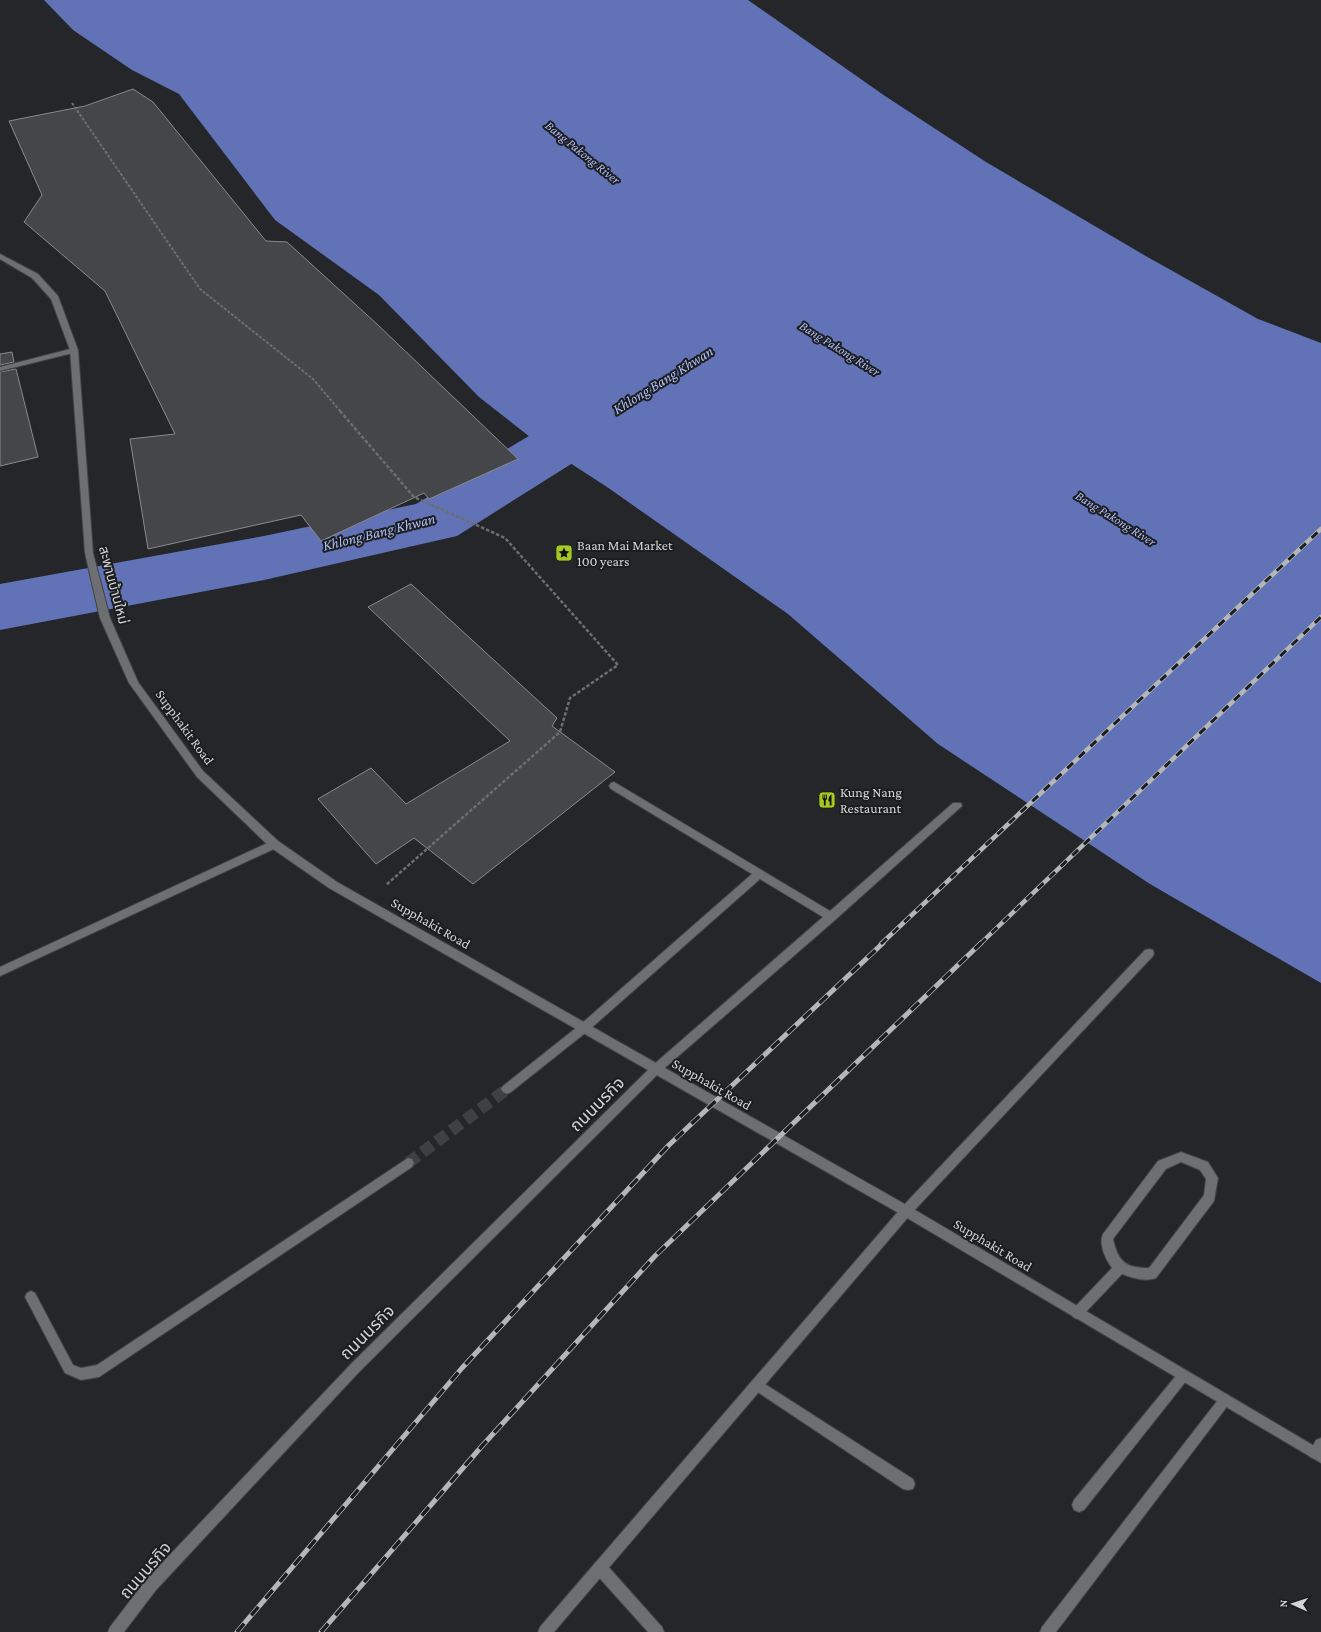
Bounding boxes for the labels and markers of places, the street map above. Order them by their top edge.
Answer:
place label: Baan Mai Market 100 years [577,537,673,569]
place icon: Baan Mai Market 100 years [554,543,574,563]
place label: Kung Nang Restaurant [840,784,902,816]
restaurant icon: Kung Nang Restaurant [817,790,837,810]

